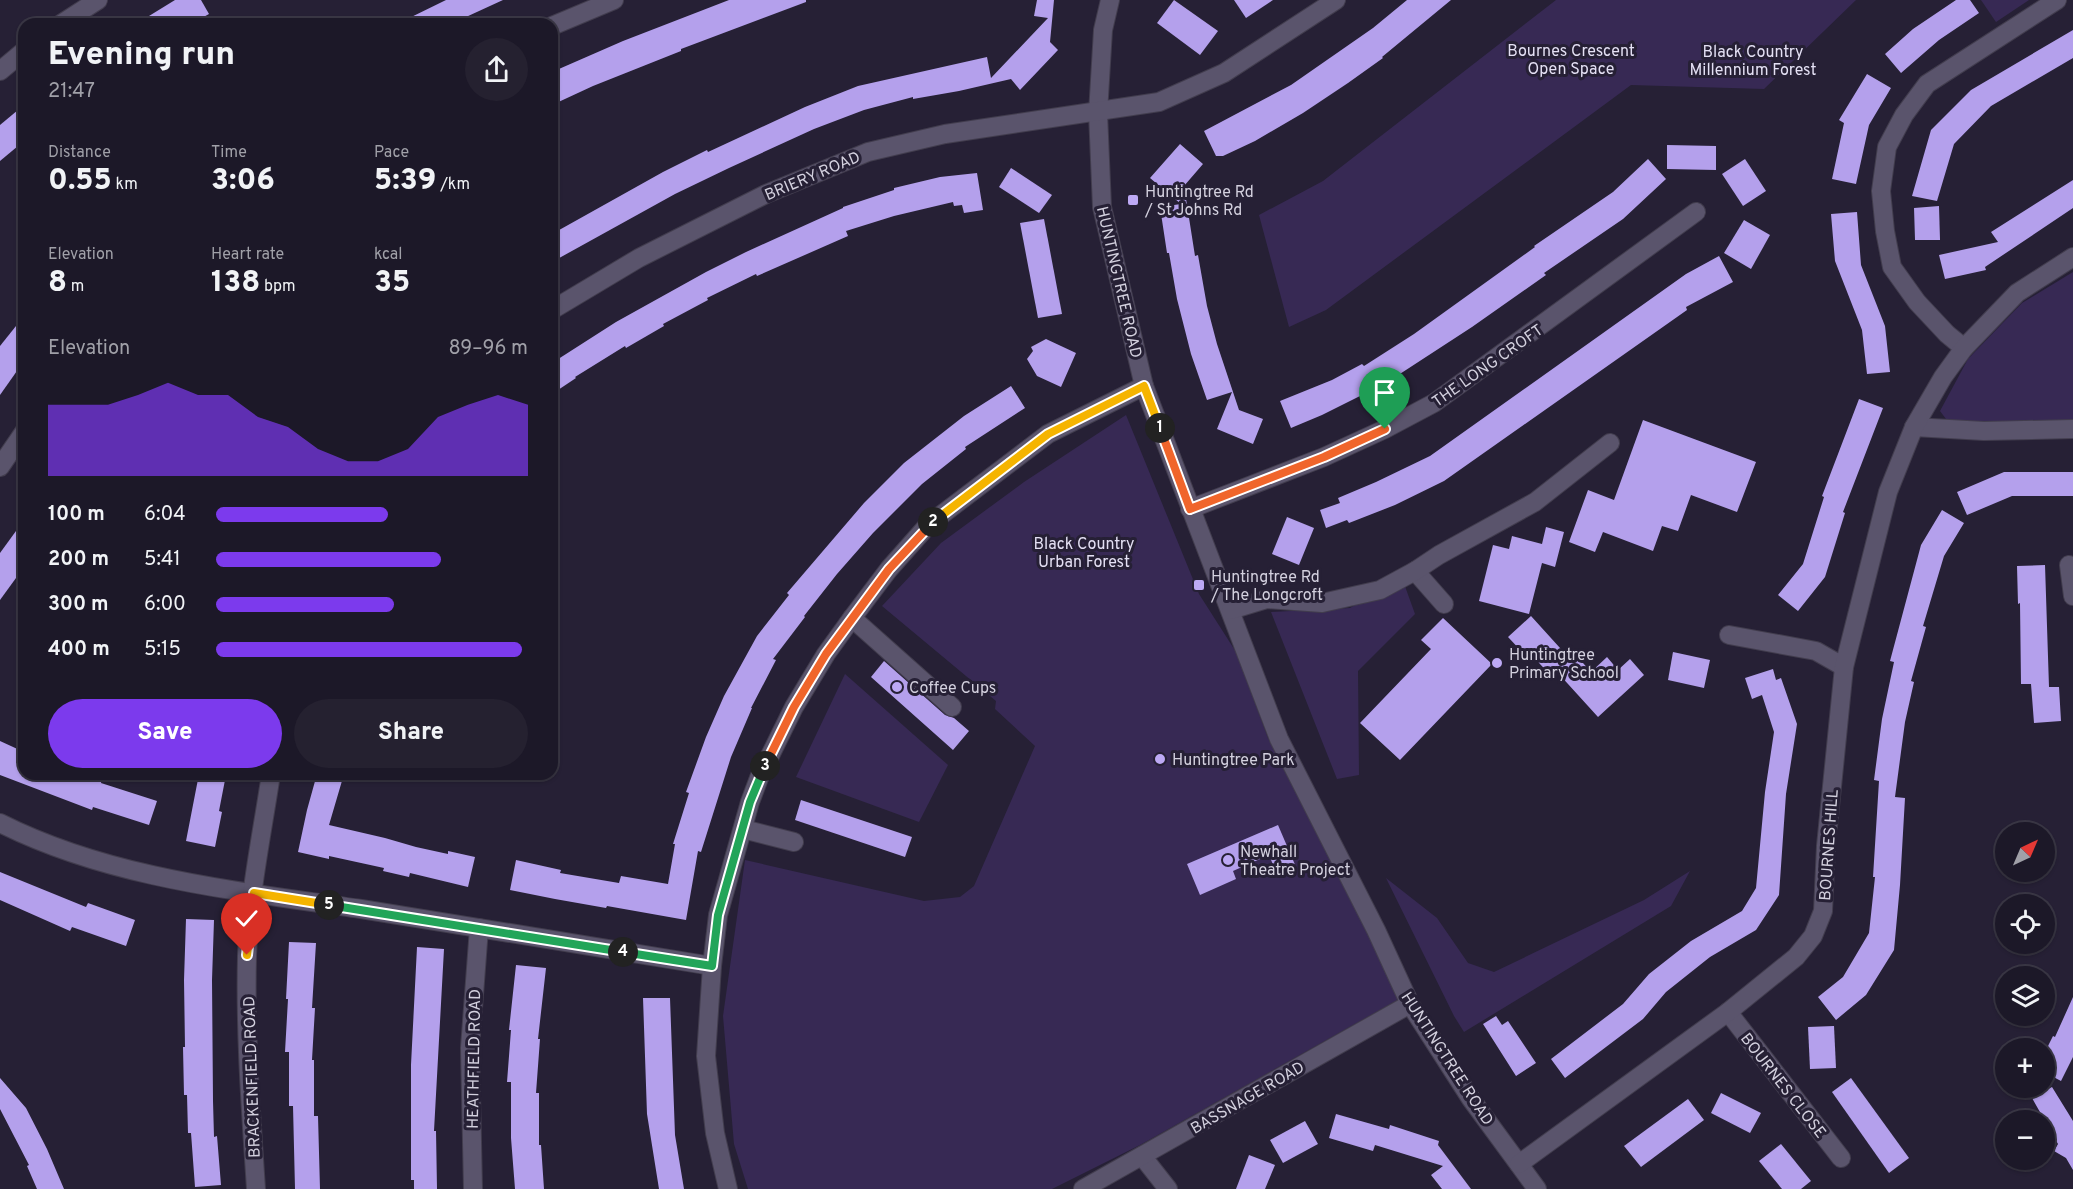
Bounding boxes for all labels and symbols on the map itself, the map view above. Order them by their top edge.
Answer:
park label: Bournes Crescent Open Space [1507,42,1635,80]
park label: Black Country Millennium Forest [1689,43,1817,81]
street label: BRIERY ROAD [762,148,864,206]
place label: Huntingtree Rd / St Johns Rd [1144,183,1254,221]
marker: Huntingtree Rd / St Johns Rd [1126,193,1140,207]
street label: HUNTINGTREE ROAD [1091,205,1145,360]
street label: THE LONG CROFT [1429,321,1548,413]
pin [1359,367,1410,429]
pin: 1 [1145,413,1175,443]
pin: 2 [918,507,948,537]
park label: Black Country Urban Forest [1033,535,1135,573]
place label: Huntingtree Rd / The Longcroft [1210,568,1323,606]
marker: Huntingtree Rd / The Longcroft [1192,578,1206,592]
place label: Huntingtree Primary School [1509,646,1619,684]
marker: Huntingtree Primary School [1490,656,1504,670]
place label: Coffee Cups [909,679,996,699]
marker: Coffee Cups [890,680,904,694]
pin: 3 [750,751,780,781]
place label: Huntingtree Park [1172,751,1295,771]
marker: Huntingtree Park [1153,752,1167,766]
street label: BOURNES HILL [1816,789,1844,901]
north arrow [1995,822,2055,882]
place label: Newhall Theatre Project [1240,843,1351,881]
marker: Newhall Theatre Project [1221,853,1235,867]
pin: 5 [314,890,344,920]
pin [221,893,272,955]
pin: 4 [608,937,638,967]
street label: HEATHFIELD ROAD [464,989,486,1129]
street label: HUNTINGTREE ROAD [1396,989,1497,1130]
street label: BRACKENFIELD ROAD [240,996,266,1158]
street label: BOURNES CLOSE [1735,1030,1830,1143]
street label: BASSNAGE ROAD [1187,1058,1309,1139]

